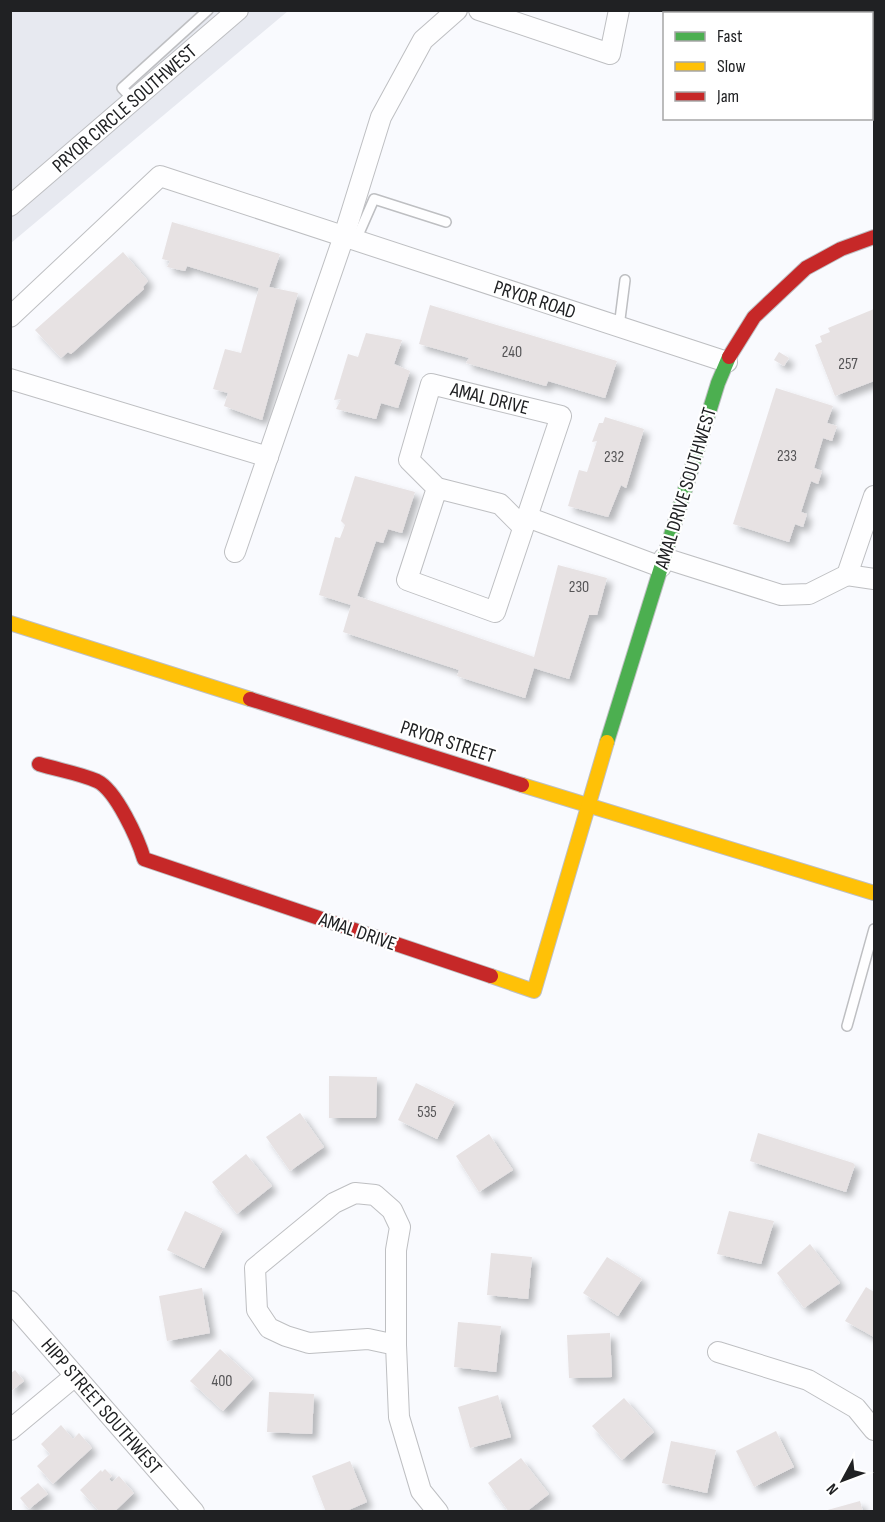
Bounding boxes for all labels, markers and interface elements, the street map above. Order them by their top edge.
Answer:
legend [663,12,873,120]
text: Fast [717,26,743,47]
street label: PRYOR CIRCLE SOUTHWEST [48,40,202,178]
text: Slow [717,56,746,77]
text: Jam [716,86,739,107]
street label: PRYOR ROAD [491,275,579,324]
house number: 240 [502,343,522,362]
house number: 257 [838,355,858,374]
street label: AMAL DRIVE [447,377,531,420]
street label: AMAL DRIVE SOUTHWEST [650,405,722,573]
house number: 233 [777,447,797,466]
house number: 232 [604,448,624,467]
house number: 230 [569,578,589,597]
street label: PRYOR STREET [397,715,498,769]
street label: AMAL DRIVE [315,907,399,956]
house number: 535 [417,1103,437,1122]
street label: HIPP STREET SOUTHWEST [36,1334,167,1480]
house number: 400 [212,1372,232,1391]
north arrow [813,1450,873,1510]
text: N [823,1479,843,1498]

